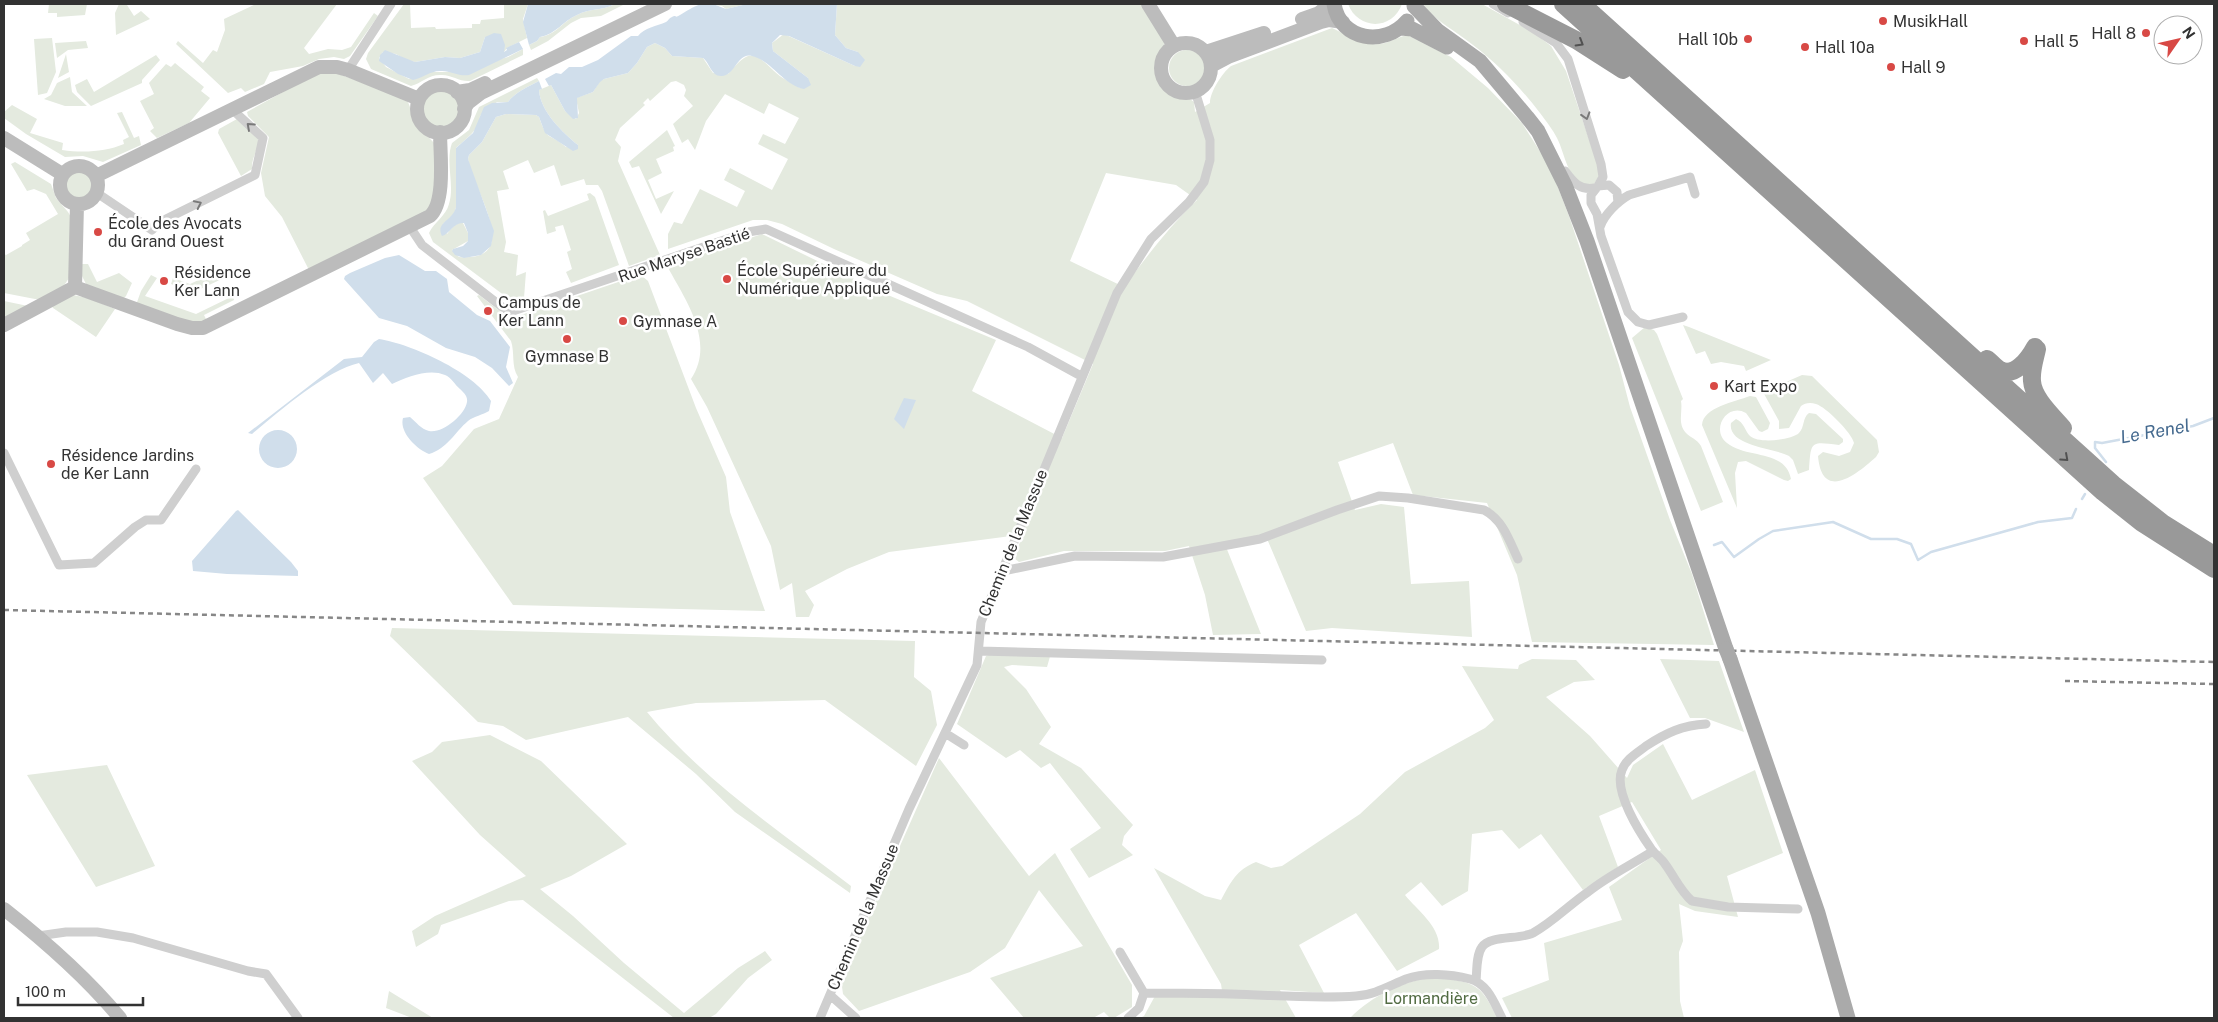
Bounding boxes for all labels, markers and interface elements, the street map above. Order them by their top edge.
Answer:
place label: MusikHall [1893,12,1968,31]
marker: MusikHall [1877,15,1889,27]
north arrow [2153,15,2203,65]
place label: Hall 8 [2091,24,2136,43]
text: N [2179,24,2198,42]
marker: Hall 8 [2140,27,2152,39]
place label: Hall 10b [1678,30,1738,49]
place label: Hall 5 [2034,32,2079,51]
marker: Hall 10b [1742,33,1754,45]
marker: Hall 5 [2018,35,2030,47]
one-way arrow [1574,36,1583,46]
place label: Hall 10a [1815,38,1875,57]
marker: Hall 10a [1799,41,1811,53]
place label: Hall 9 [1901,58,1945,77]
marker: Hall 9 [1885,61,1897,73]
one-way arrow [1580,111,1590,119]
one-way arrow [247,123,256,132]
one-way arrow [193,200,202,210]
place label: École des Avocats du Grand Ouest [108,213,242,251]
street label: Rue Maryse Bastié [616,224,752,286]
marker: École des Avocats du Grand Ouest [92,226,104,238]
place label: École Supérieure du Numérique Appliqué [737,260,890,298]
place label: Résidence Ker Lann [174,263,251,300]
marker: École Supérieure du Numérique Appliqué [721,273,733,285]
marker: Résidence Ker Lann [158,275,170,287]
place label: Campus de Ker Lann [498,293,581,330]
marker: Campus de Ker Lann [482,305,494,317]
place label: Gymnase A [633,312,717,331]
marker: Gymnase A [617,315,629,327]
marker: Gymnase B [561,333,573,345]
place label: Gymnase B [525,347,609,366]
place label: Kart Expo [1724,377,1797,396]
marker: Kart Expo [1708,380,1720,392]
water label: Le Renel [2119,415,2191,447]
place label: Résidence Jardins de Ker Lann [61,446,194,483]
one-way arrow [2060,453,2069,462]
marker: Résidence Jardins de Ker Lann [45,458,57,470]
street label: Chemin de la Massue [975,466,1051,620]
street label: Chemin de la Massue [824,841,902,993]
scale bar [18,974,142,1006]
text: 100 m [25,983,66,1000]
park label: Lormandière [1384,989,1478,1008]

